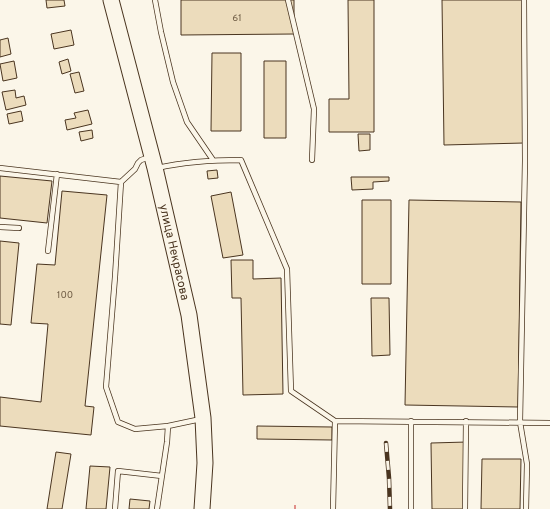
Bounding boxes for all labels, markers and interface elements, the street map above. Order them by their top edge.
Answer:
house number: 61 [232,12,242,25]
street label: улица Некрасова [155,203,192,302]
house number: 100 [57,289,73,302]

